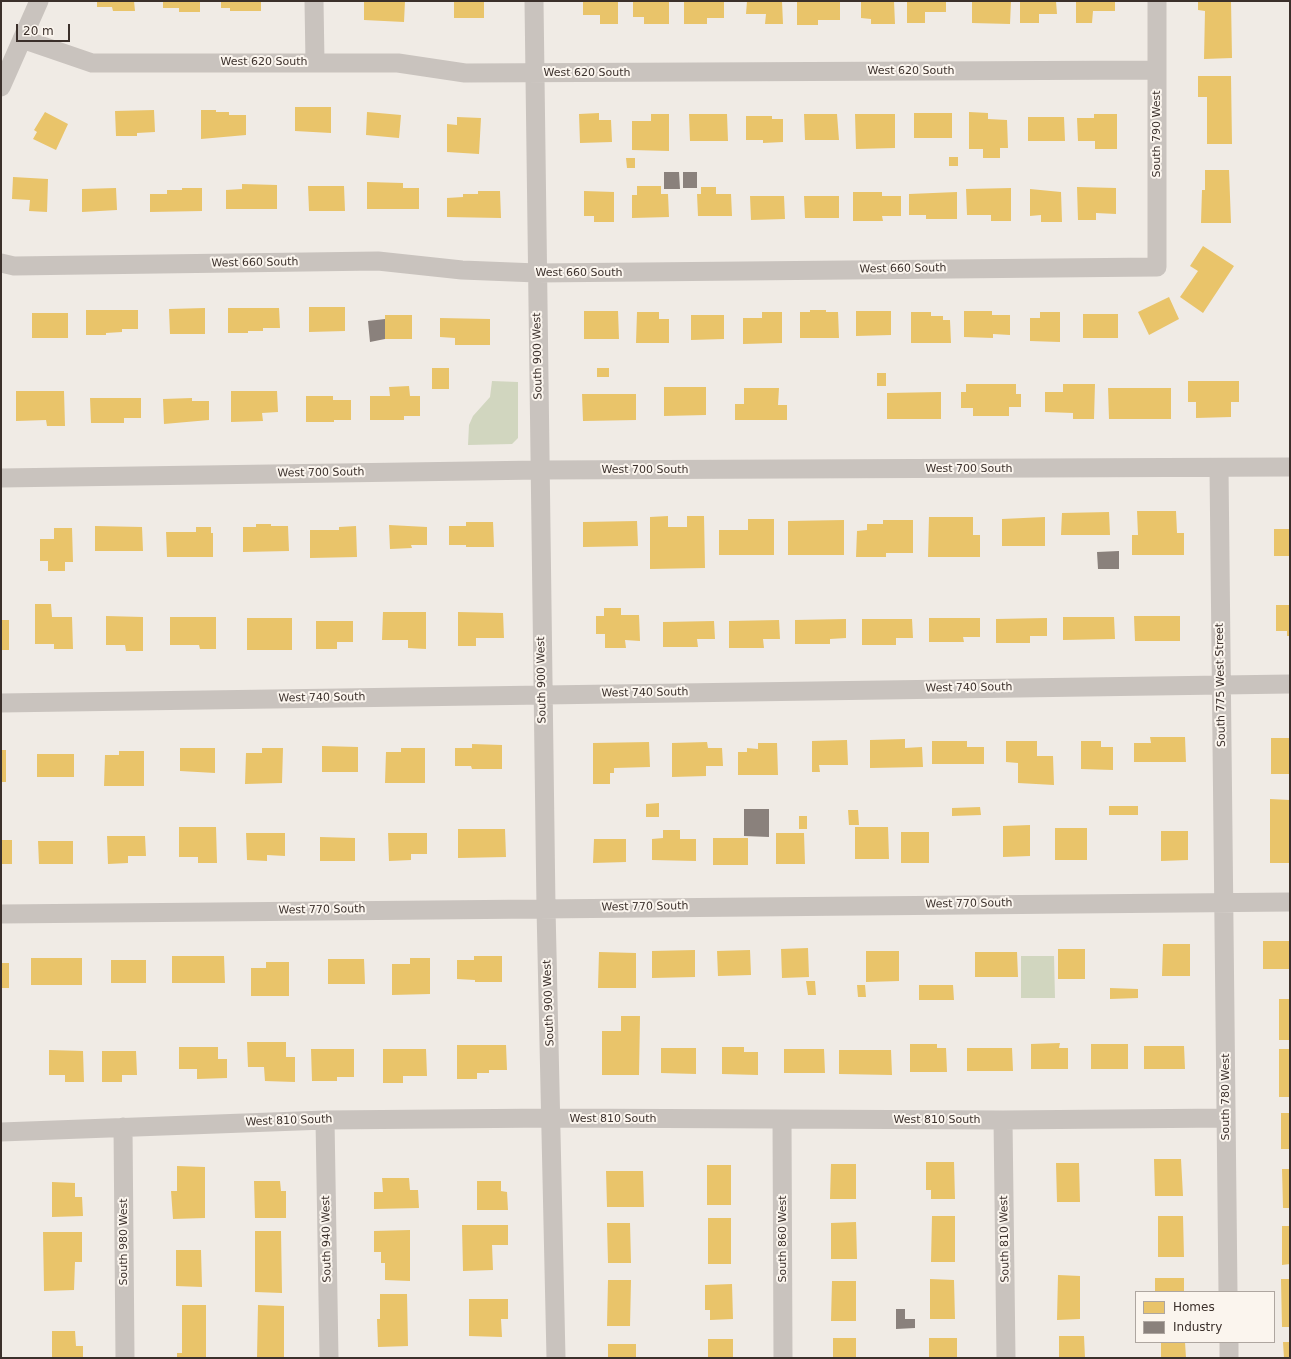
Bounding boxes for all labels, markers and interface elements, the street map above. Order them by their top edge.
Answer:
scale bar [18,16,72,42]
text: 20 m [23,24,54,38]
street label: West 620 South [220,55,308,69]
street label: West 620 South [867,64,955,78]
street label: West 620 South [543,66,631,80]
street label: South 790 West [1150,90,1164,178]
street label: West 660 South [211,256,299,270]
street label: West 660 South [859,262,947,276]
street label: West 660 South [535,266,623,280]
street label: South 900 West [531,312,545,400]
street label: West 700 South [925,462,1013,476]
street label: West 700 South [601,463,689,477]
street label: West 700 South [277,466,365,480]
street label: South 775 West Street [1213,623,1229,747]
street label: South 900 West [535,636,549,724]
street label: West 740 South [925,681,1013,695]
street label: West 740 South [601,686,689,700]
street label: West 740 South [278,691,366,705]
street label: West 770 South [925,897,1013,911]
street label: West 770 South [601,900,689,914]
street label: West 770 South [278,903,366,917]
street label: South 900 West [541,959,557,1047]
street label: South 780 West [1219,1053,1233,1141]
street label: West 810 South [569,1112,657,1126]
street label: West 810 South [245,1113,333,1129]
street label: West 810 South [893,1113,981,1127]
street label: South 940 West [320,1195,334,1283]
street label: South 860 West [776,1195,790,1283]
street label: South 810 West [998,1195,1012,1283]
street label: South 980 West [117,1198,131,1286]
legend [1135,1291,1275,1343]
text: Homes [1173,1300,1215,1314]
text: Industry [1173,1320,1222,1334]

